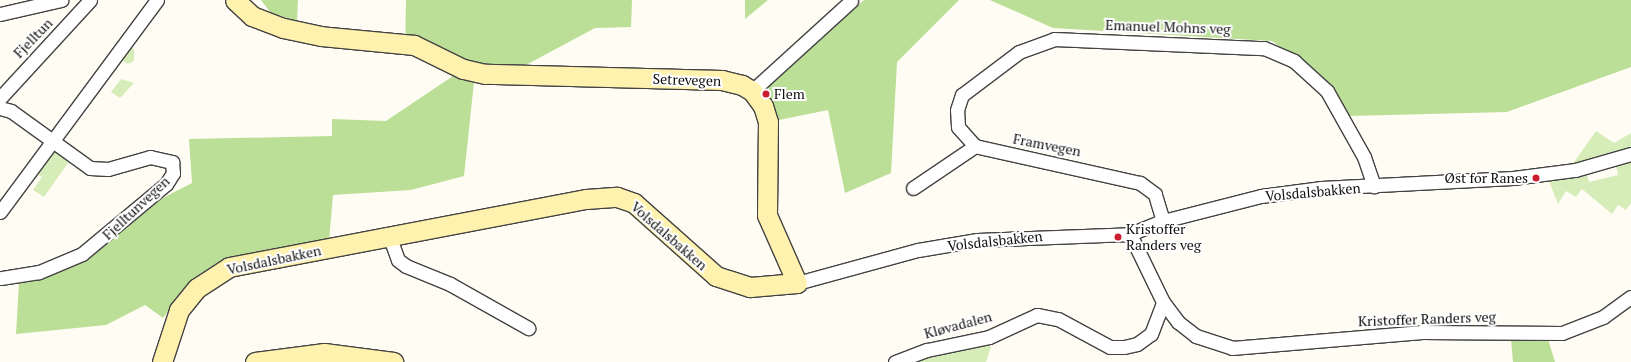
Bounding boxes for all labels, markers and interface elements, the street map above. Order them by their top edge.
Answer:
street label: Fjelltun [10,15,56,61]
street label: Emanuel Mohns veg [1105,16,1231,38]
street label: Setrevegen [652,70,722,90]
place label: Flem [774,86,805,102]
marker: Flem [761,89,771,99]
street label: Framvegen [1012,130,1082,160]
place label: Øst for Ranes [1445,170,1528,186]
street label: Fjelltunvegen [99,173,173,243]
marker: Øst for Ranes [1531,173,1541,183]
street label: Volsdalsbakken [1265,179,1361,205]
street label: Volsdalsbakken [627,198,711,274]
place label: Kristoffer Randers veg [1126,221,1201,254]
street label: Volsdalsbakken [946,228,1044,254]
marker: Kristoffer Randers veg [1113,232,1123,242]
street label: Volsdalsbakken [225,242,323,278]
street label: Kløvadalen [922,308,994,342]
street label: Kristoffer Randers veg [1358,308,1496,330]

